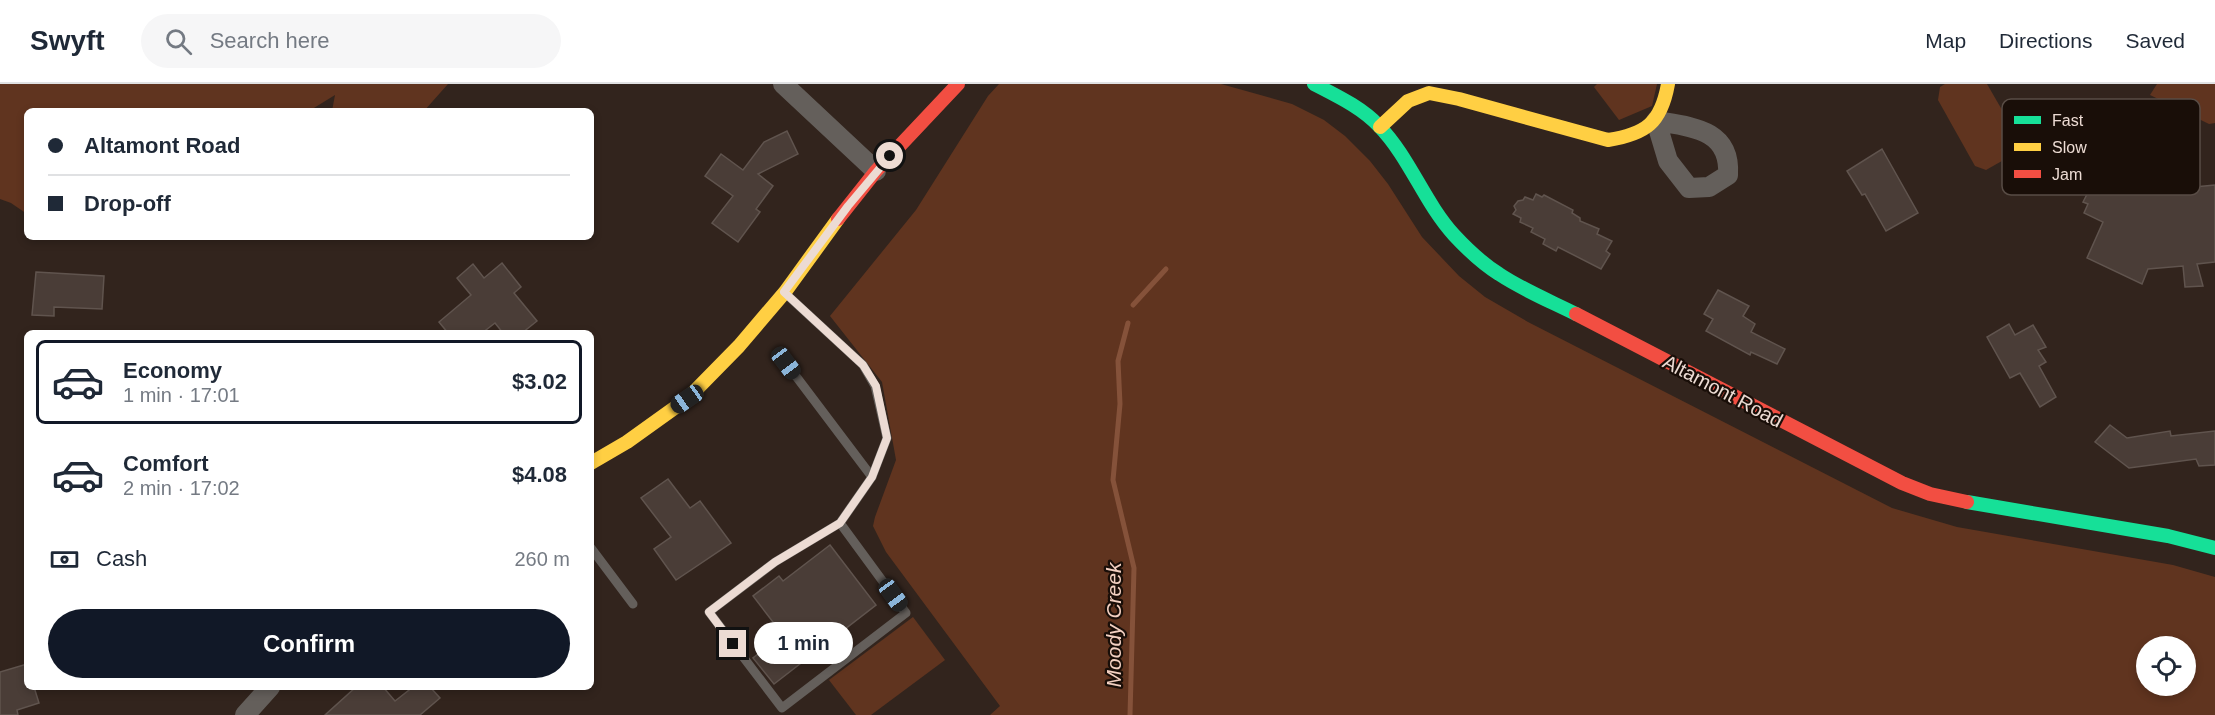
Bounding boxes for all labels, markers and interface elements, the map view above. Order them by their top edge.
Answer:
search box [141,14,561,68]
text: Swyft [30,25,105,56]
icon: search [162,25,195,58]
text: Search here [210,28,330,53]
text: Map [1925,29,1966,52]
text: Directions [1999,29,2092,52]
text: Saved [2125,29,2185,52]
legend [2002,99,2200,195]
text: Fast [2052,112,2084,129]
text: Altamont Road [84,133,240,158]
text: Slow [2052,139,2087,156]
route start [876,142,903,169]
text: Jam [2052,166,2082,183]
text: Drop-off [84,191,171,216]
car [768,343,804,383]
street label: Altamont Road [1659,350,1787,432]
icon: car [51,355,105,409]
text: Economy [123,358,222,383]
text: $3.02 [512,369,567,394]
car [667,381,707,417]
text: 1 min · 17:01 [123,384,240,406]
icon: car [51,448,105,502]
text: Comfort [123,451,209,476]
text: $4.08 [512,462,567,487]
text: 2 min · 17:02 [123,477,240,499]
icon: cash [48,543,81,576]
text: Cash [96,546,147,571]
text: 260 m [514,548,570,570]
water label: Moody Creek [1102,561,1125,687]
car [875,575,911,615]
button: Confirm [48,609,570,678]
callout: 1 min [754,623,853,665]
route end [719,630,746,657]
text: 1 min [777,632,830,654]
map controls [2136,636,2196,696]
button: locate [2136,636,2196,696]

